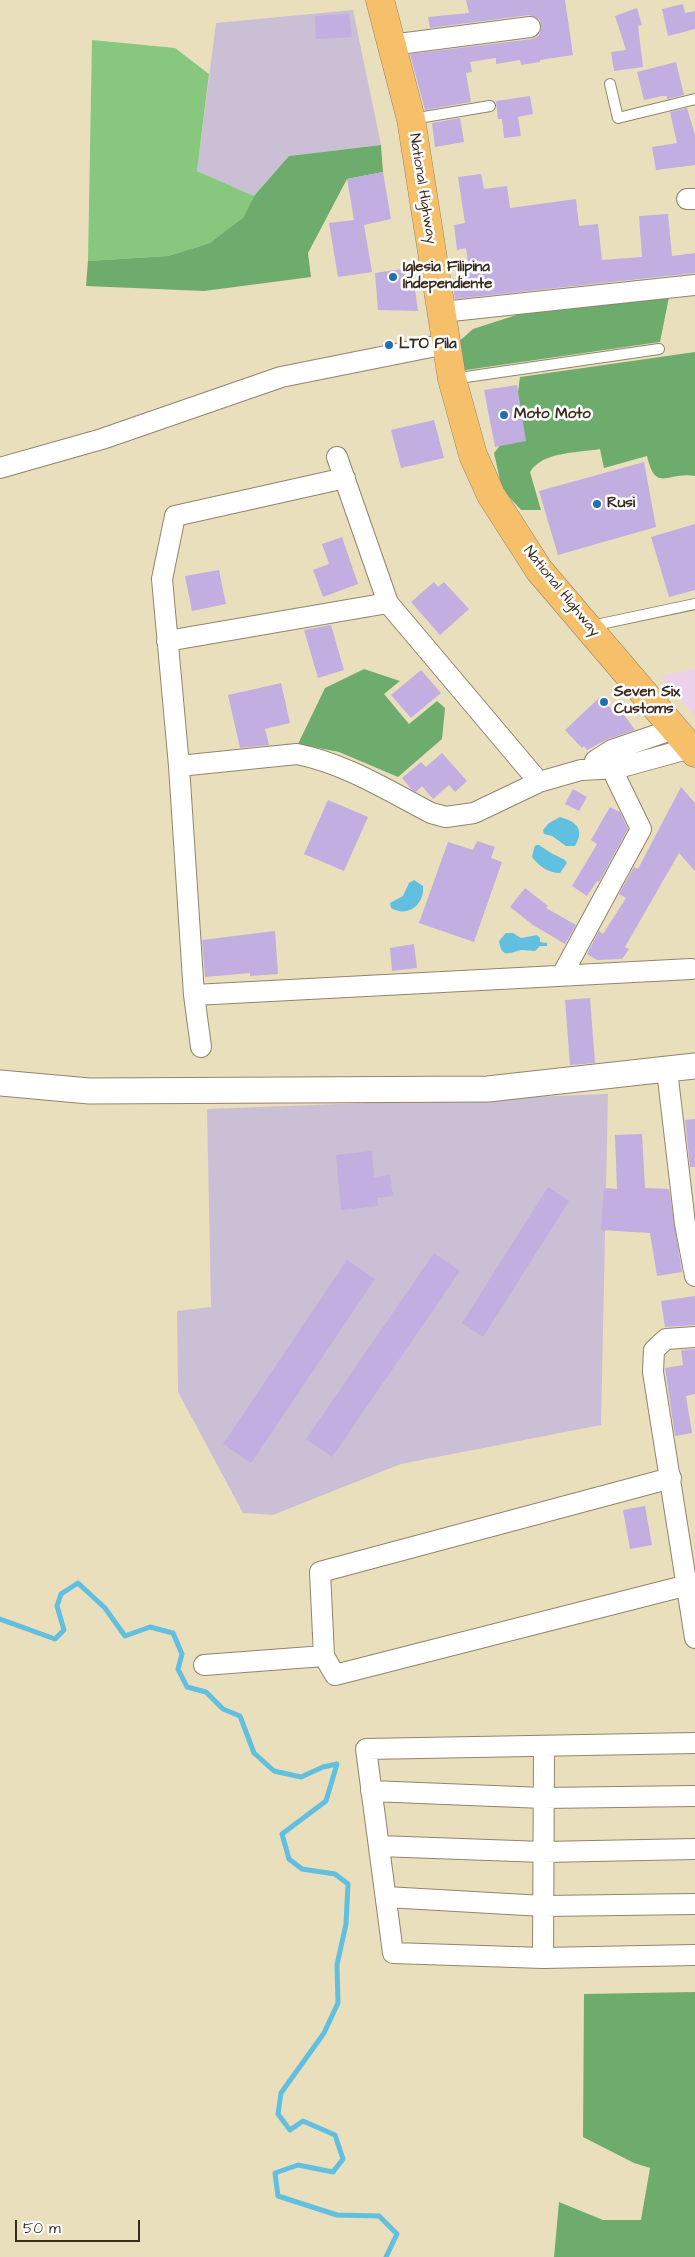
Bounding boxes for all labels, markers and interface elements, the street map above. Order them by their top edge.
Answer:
street label: National Highway [404,132,440,246]
place label: Iglesia Filipina Independiente [403,259,492,294]
marker: Iglesia Filipina Independiente [387,271,399,283]
place label: LTO Pila [399,336,457,354]
marker: LTO Pila [383,339,395,351]
place label: Moto Moto [514,406,591,424]
marker: Moto Moto [498,409,510,421]
place label: Rusi [607,495,635,513]
marker: Rusi [591,498,603,510]
street label: National Highway [519,543,603,641]
place label: Seven Six Customs [614,684,680,719]
marker: Seven Six Customs [598,696,610,708]
scale bar [18,2210,142,2242]
text: 50 m [23,2218,61,2239]

